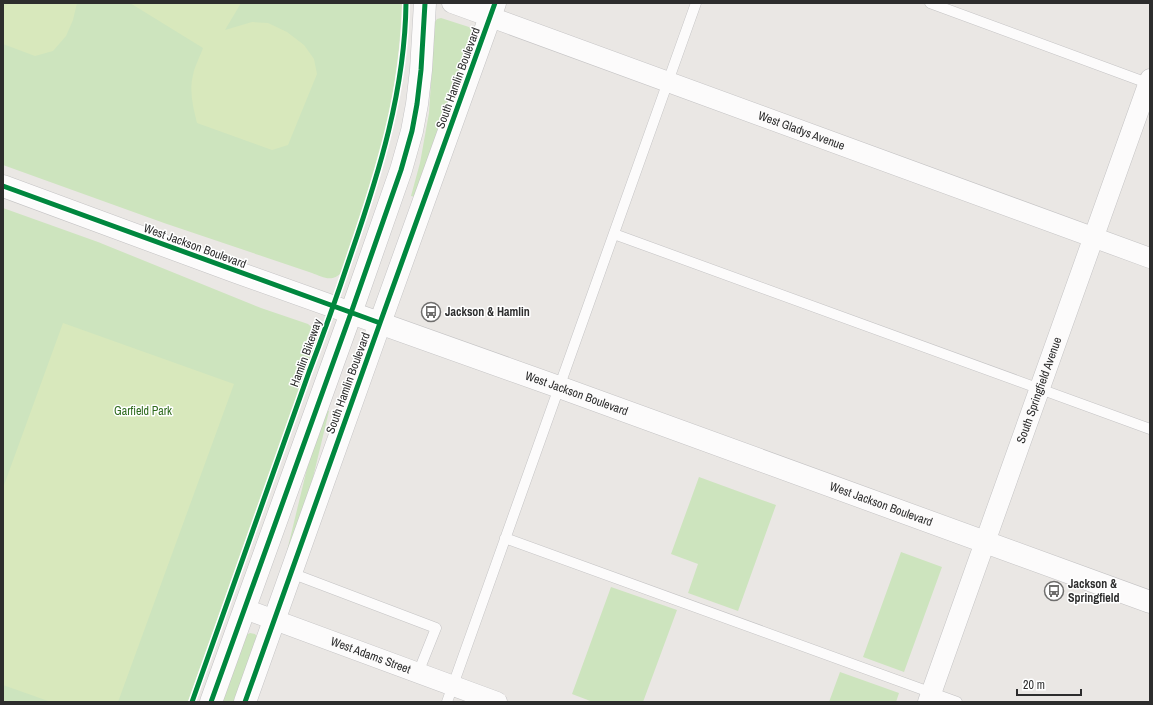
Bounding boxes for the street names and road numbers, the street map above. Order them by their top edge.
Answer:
street label: South Hamlin Boulevard [432,25,484,131]
street label: West Gladys Avenue [756,107,847,154]
street label: West Jackson Boulevard [141,220,249,272]
street label: Hamlin Bikeway [286,317,326,389]
street label: South Hamlin Boulevard [322,330,374,436]
street label: South Springfield Avenue [1013,335,1065,446]
street label: West Jackson Boulevard [523,368,630,419]
street label: West Jackson Boulevard [827,478,935,530]
street label: West Adams Street [328,633,413,678]

